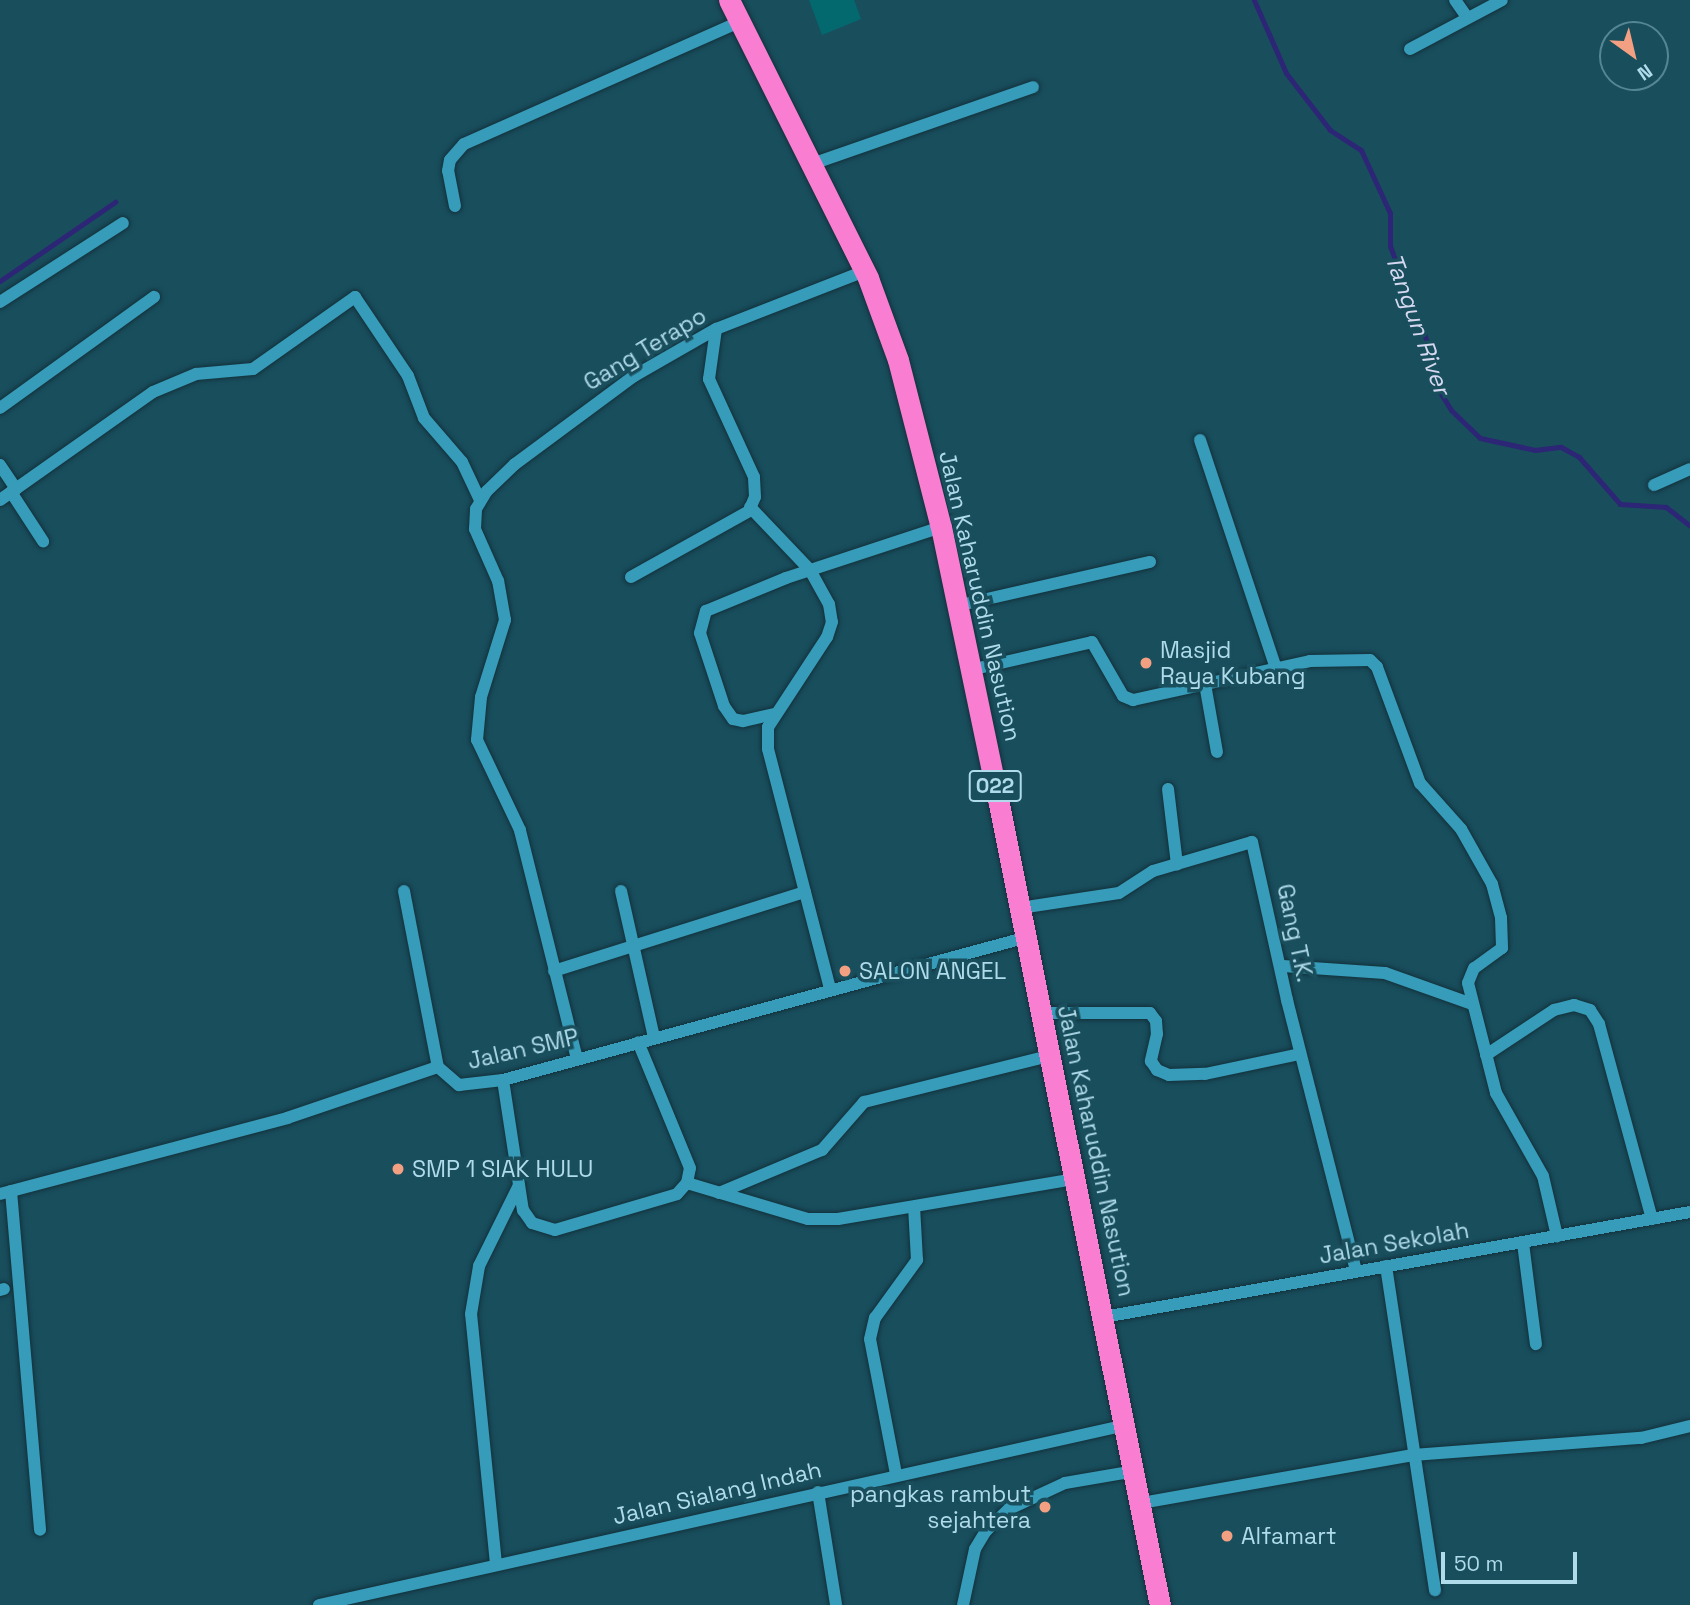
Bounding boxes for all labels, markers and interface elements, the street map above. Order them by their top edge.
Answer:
north arrow [1599,21,1669,91]
text: N [1633,58,1657,86]
water label: Tangun River [1379,249,1457,399]
street label: Gang Terapo [579,301,711,397]
street label: Jalan Kaharuddin Nasution [933,448,1027,744]
place label: Masjid Raya Kubang [1160,636,1305,690]
marker: Masjid Raya Kubang [1138,655,1154,671]
road number: 022 [967,768,1023,804]
street label: Gang T.K. [1271,881,1319,985]
place label: SALON ANGEL [859,957,1007,985]
marker: SALON ANGEL [837,963,853,979]
street label: Jalan Kaharuddin Nasution [1052,1003,1140,1299]
street label: Jalan SMP [465,1023,581,1075]
place label: SMP 1 SIAK HULU [412,1155,593,1183]
marker: SMP 1 SIAK HULU [390,1161,406,1177]
street label: Jalan Sekolah [1317,1216,1471,1270]
street label: Jalan Sialang Indah [610,1456,824,1530]
place label: pangkas rambut sejahtera [850,1480,1031,1534]
marker: pangkas rambut sejahtera [1037,1499,1053,1515]
place label: Alfamart [1241,1522,1337,1550]
marker: Alfamart [1219,1528,1235,1544]
scale bar [1445,1538,1582,1582]
text: 50 m [1454,1550,1504,1577]

